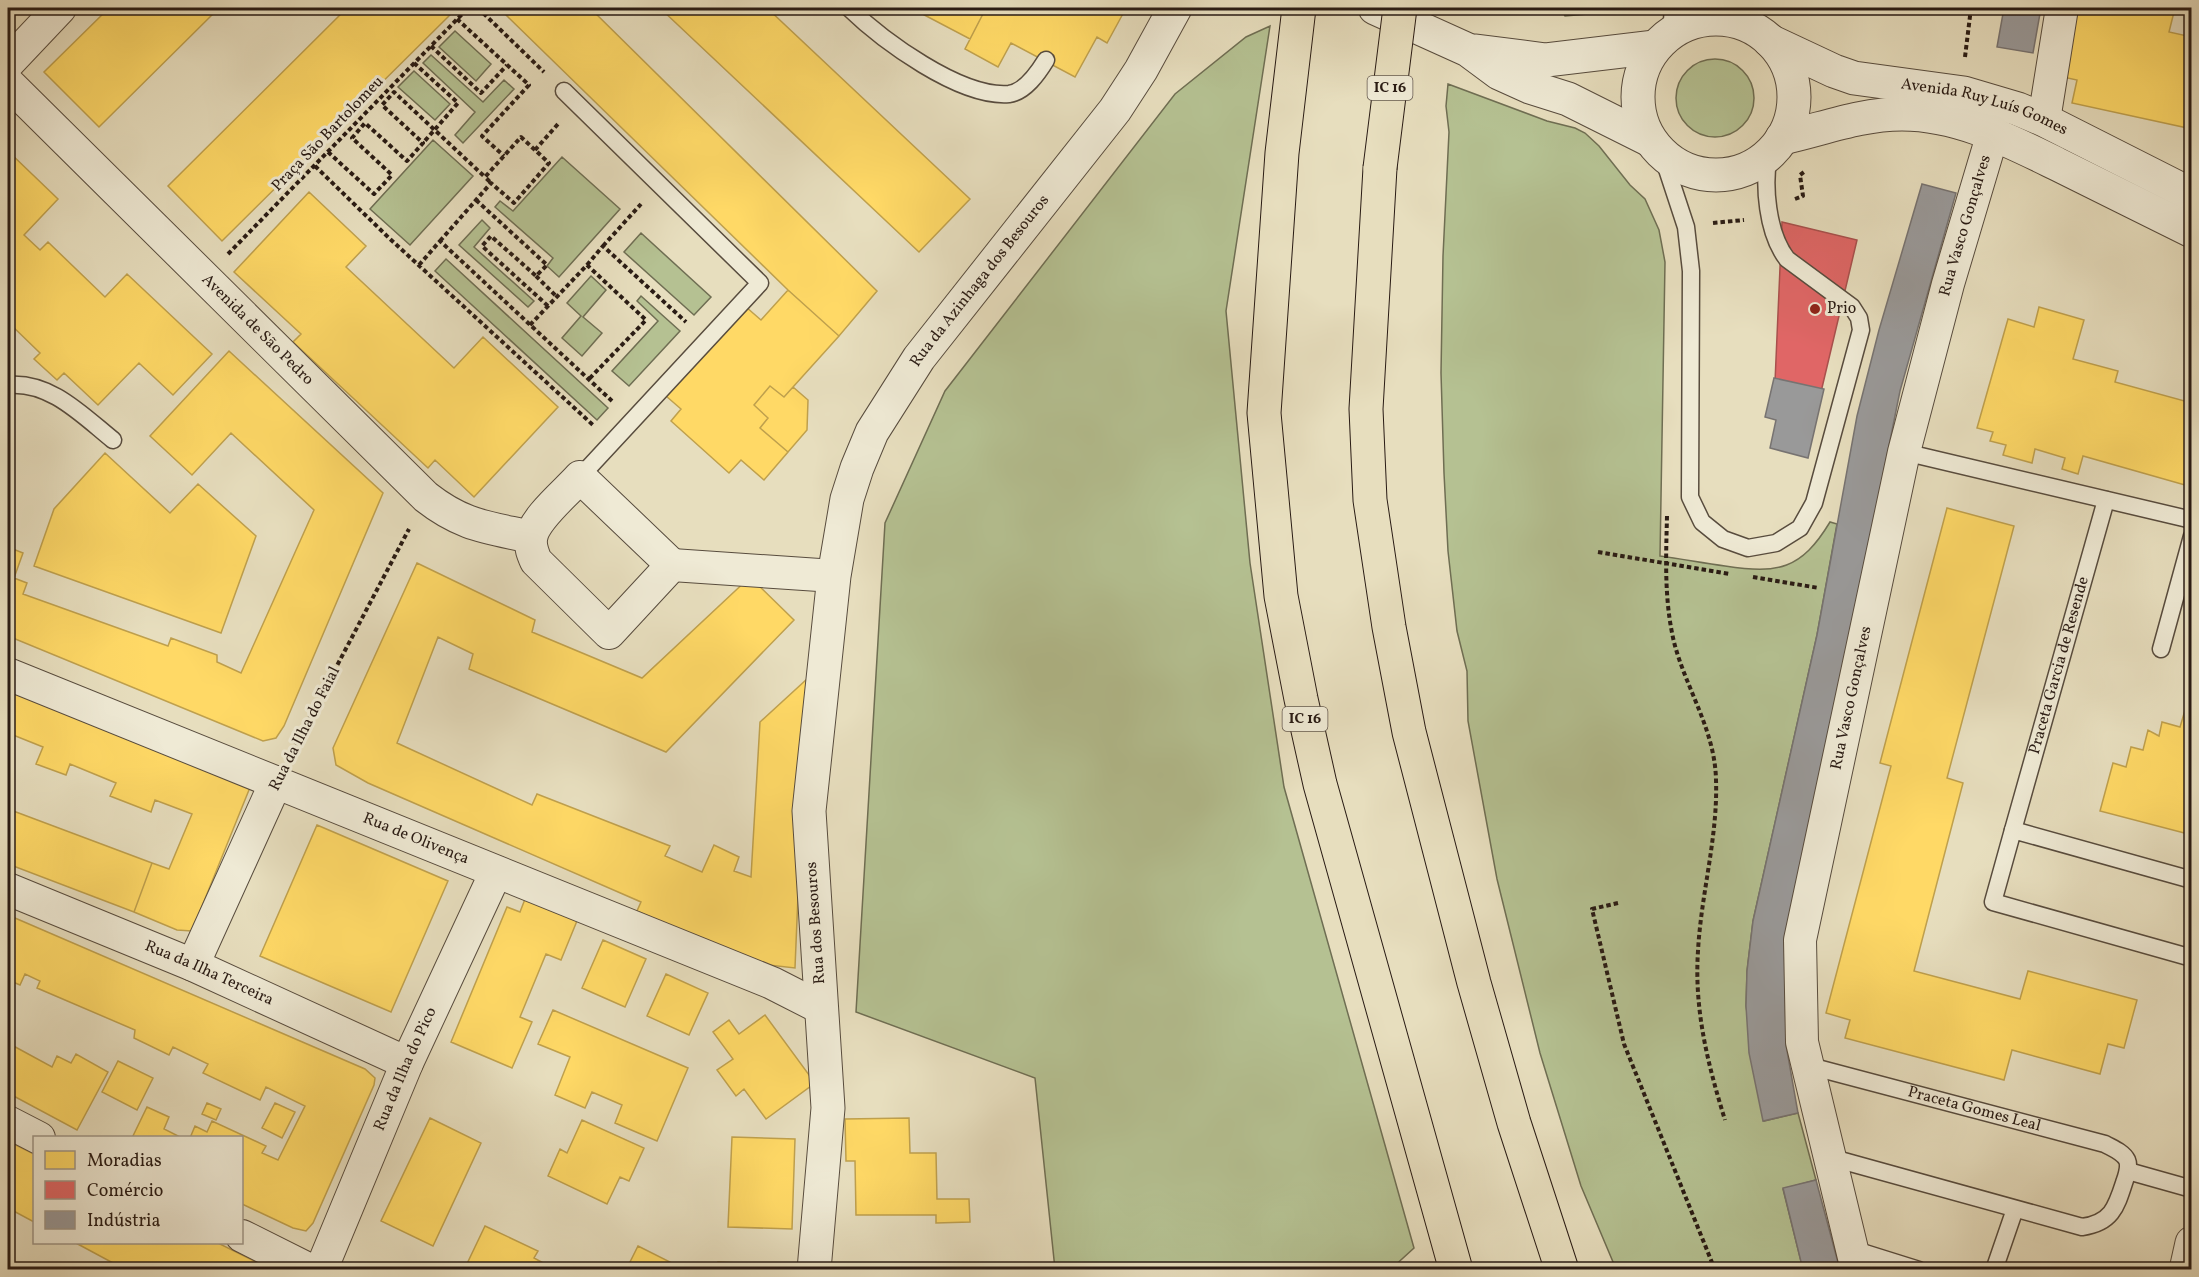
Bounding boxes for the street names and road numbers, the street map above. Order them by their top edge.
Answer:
street label: Praça São Bartolomeu [267,71,389,197]
street label: Avenida Ruy Luís Gomes [1899,74,2072,141]
road number: IC 16 [1368,76,1412,100]
street label: Rua Vasco Gonçalves [1934,152,1997,299]
street label: Rua da Azinhaga dos Besouros [905,190,1055,371]
street label: Avenida de São Pedro [196,269,318,391]
street label: Praceta Garcia de Resende [2024,574,2095,757]
street label: Rua Vasco Gonçalves [1826,624,1878,772]
street label: Rua da Ilha do Faial [264,663,346,795]
road number: IC 16 [1282,707,1328,731]
street label: Rua de Olivença [359,808,472,870]
street label: Rua dos Besouros [801,861,831,985]
street label: Rua da Ilha Terceira [141,935,277,1011]
street label: Rua da Ilha do Pico [369,1004,442,1134]
street label: Praceta Gomes Leal [1905,1081,2043,1138]

